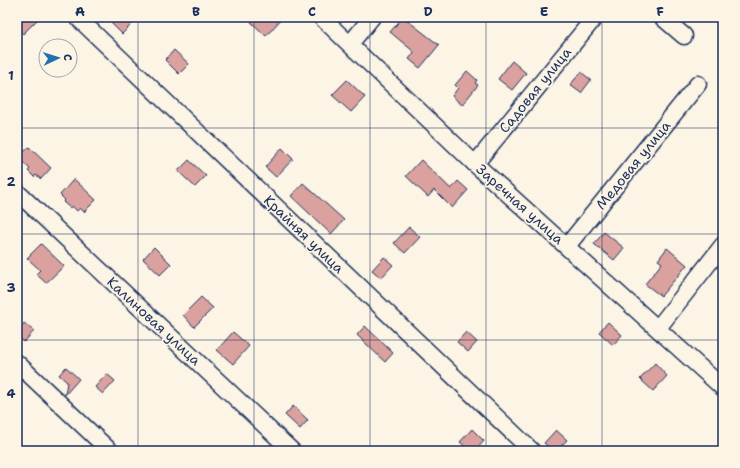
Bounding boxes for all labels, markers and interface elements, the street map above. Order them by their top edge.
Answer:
text: A [75,3,85,20]
text: B [192,3,200,20]
text: C [308,3,316,20]
text: D [423,3,433,20]
text: E [540,3,549,20]
text: F [656,3,664,20]
north arrow [38,38,78,78]
street label: Садовая улица [495,43,575,137]
text: С [60,53,75,61]
text: 1 [8,67,14,84]
street label: Медовая улица [592,117,674,213]
street label: Заречная улица [472,160,568,248]
text: 2 [6,173,16,190]
street label: Крайняя улица [260,191,348,277]
street label: Калиновая улица [103,273,205,369]
text: 3 [6,279,16,296]
text: 4 [6,385,16,402]

